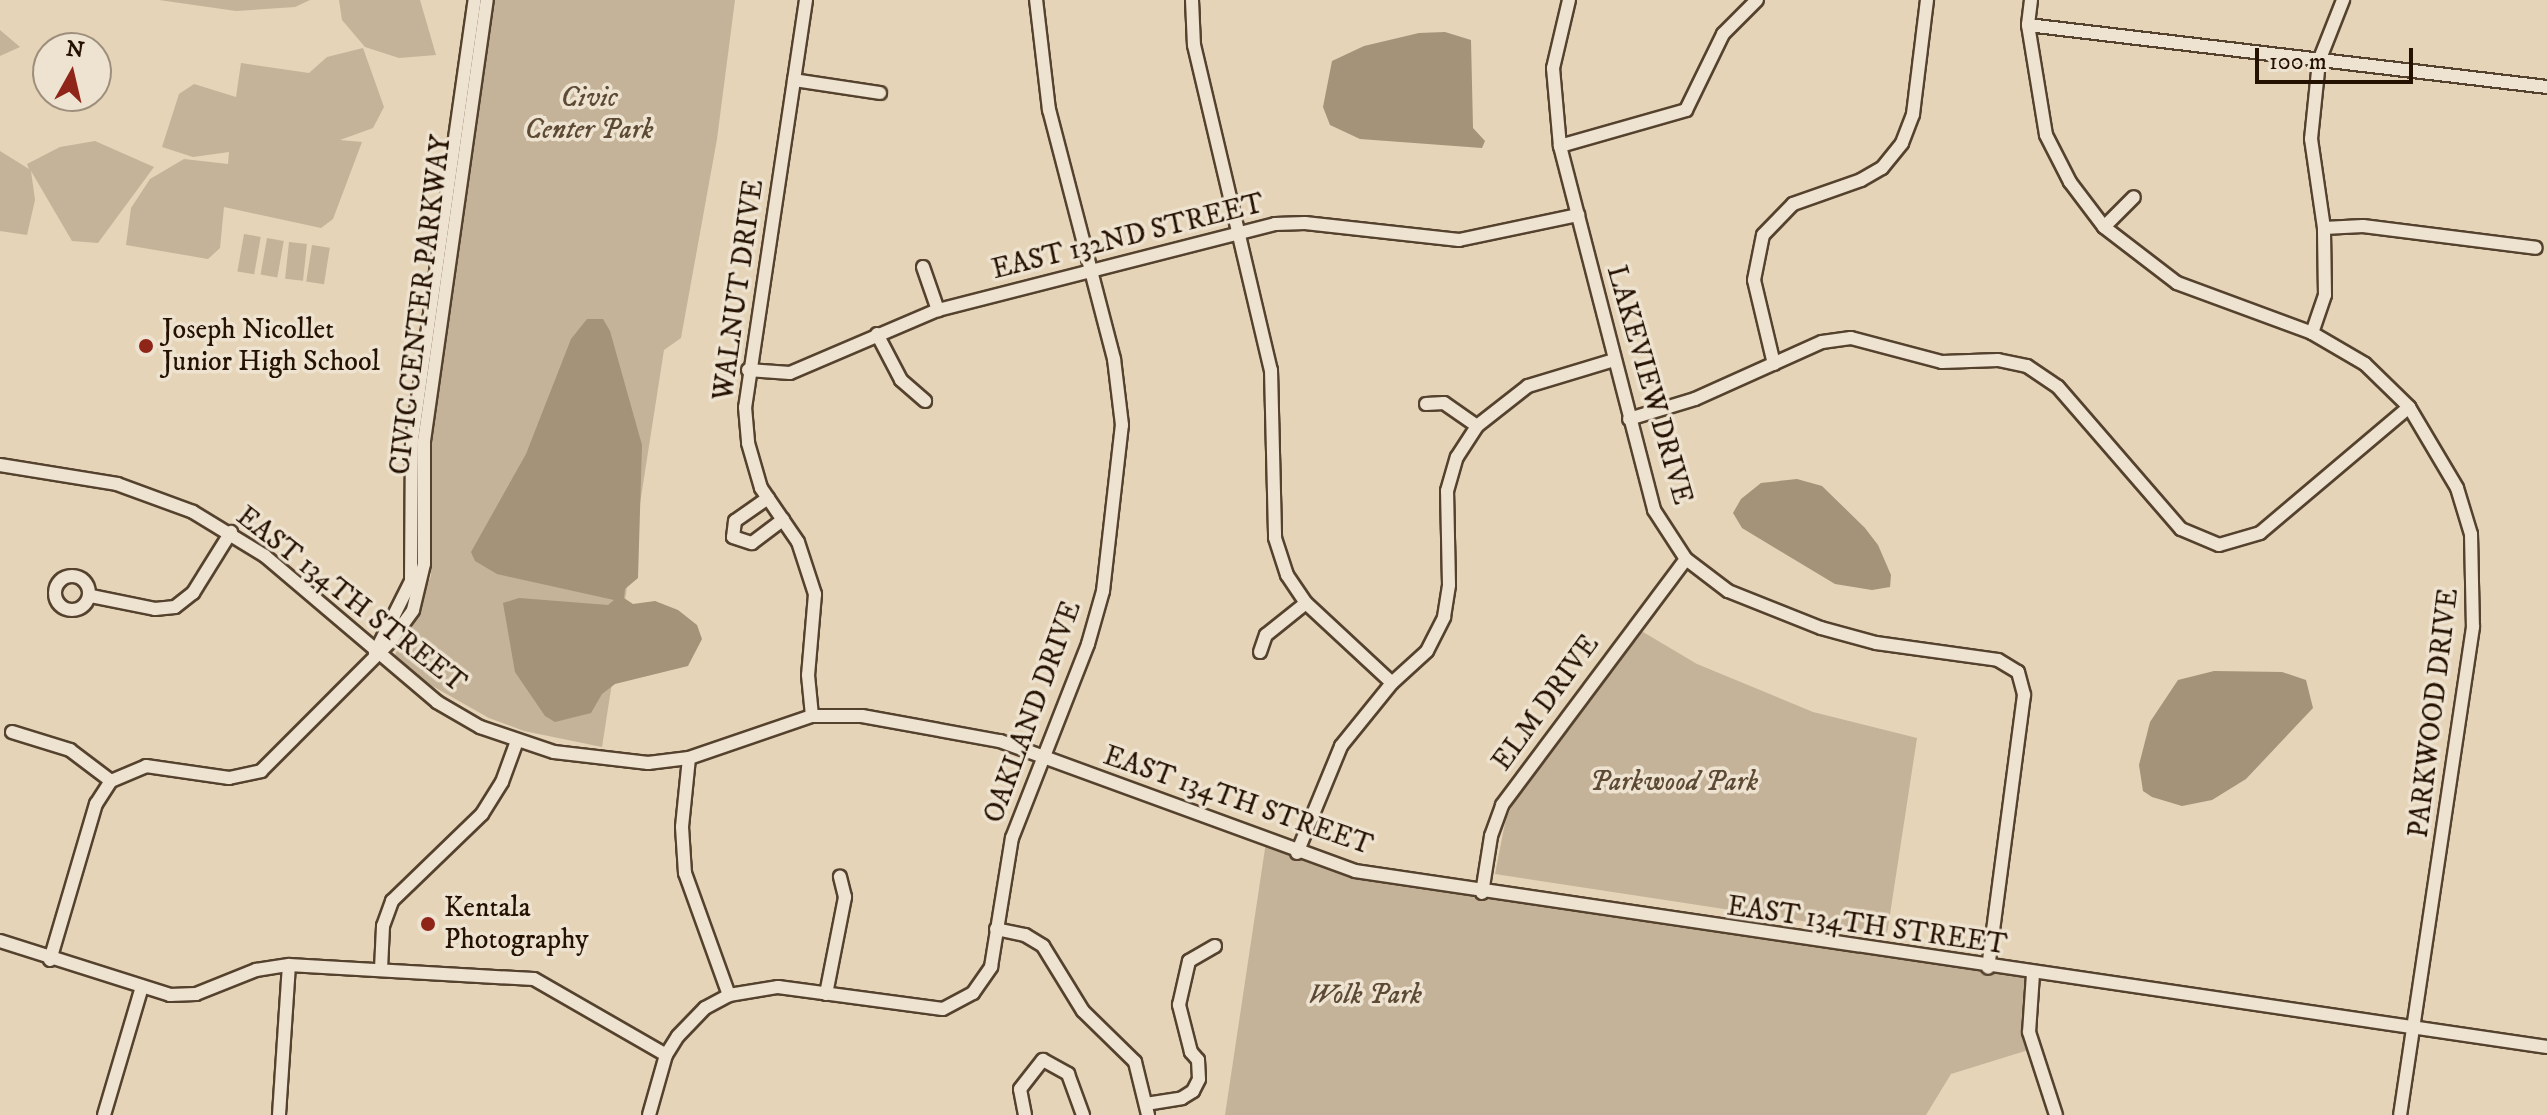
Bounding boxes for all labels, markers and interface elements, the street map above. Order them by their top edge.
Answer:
north arrow [32,32,112,112]
scale bar [2259,32,2417,82]
text: N [64,35,86,64]
text: 100 m [2269,47,2327,77]
park label: Civic Center Park [525,81,653,147]
street label: CIVIC CENTER PARKWAY [383,133,459,477]
street label: WALNUT DRIVE [707,177,771,403]
street label: EAST 132ND STREET [988,187,1268,287]
street label: LAKEVIEW DRIVE [1599,262,1699,508]
place label: Joseph Nicollet Junior High School [162,313,380,379]
marker: Joseph Nicollet Junior High School [137,337,155,355]
street label: EAST 134TH STREET [229,500,473,700]
street label: PARKWOOD DRIVE [2402,586,2466,840]
street label: OAKLAND DRIVE [977,596,1089,828]
street label: ELM DRIVE [1485,628,1607,778]
street label: EAST 134TH STREET [1099,739,1377,863]
park label: Parkwood Park [1590,765,1758,799]
street label: EAST 134TH STREET [1725,890,2009,962]
place label: Kentala Photography [444,891,589,957]
marker: Kentala Photography [419,915,437,933]
park label: Wolk Park [1308,978,1422,1012]

